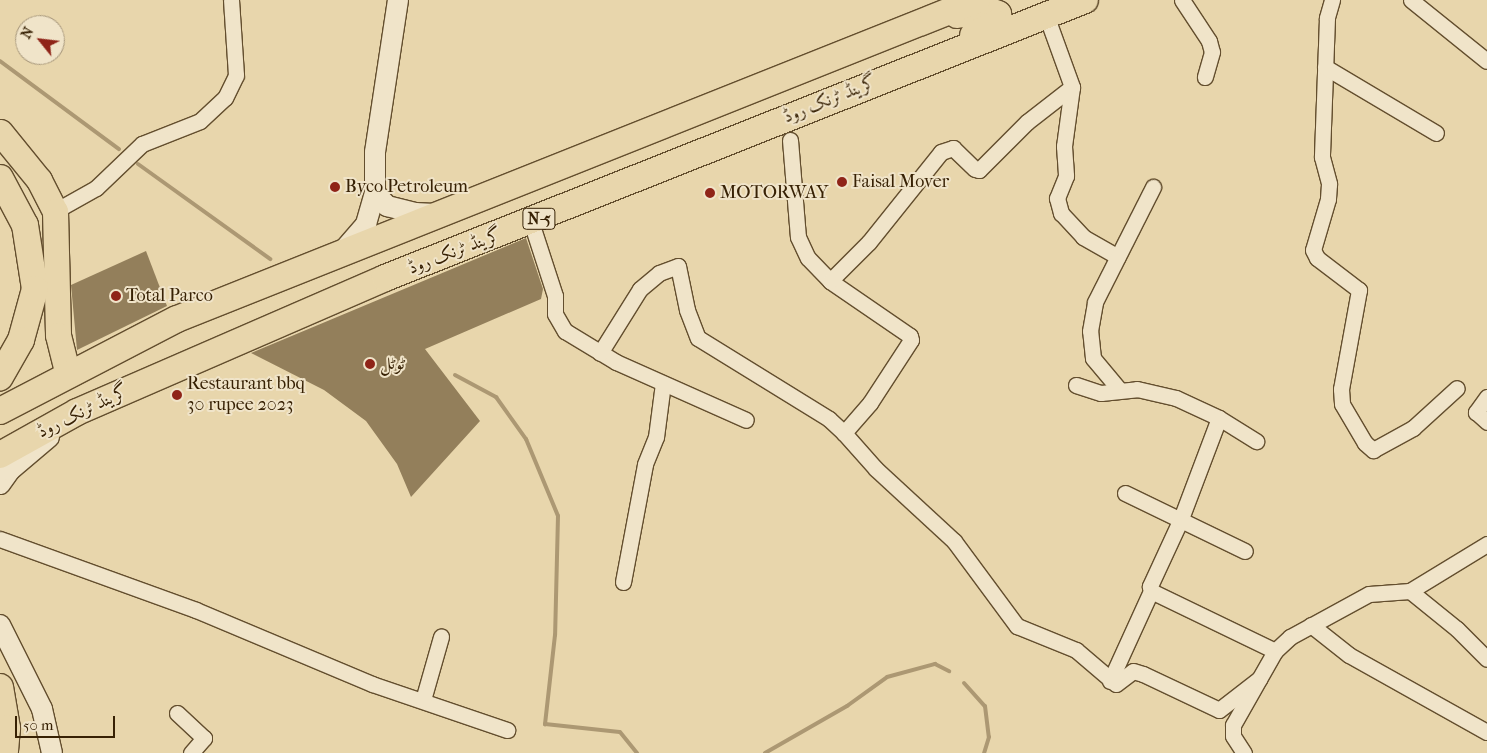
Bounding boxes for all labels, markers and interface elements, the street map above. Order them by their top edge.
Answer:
north arrow [15,15,65,65]
text: N [17,24,37,42]
street label: گرینڈ ٹرنک روڈ [780,72,880,128]
place label: Faisal Mover [852,171,949,193]
place label: Byco Petroleum [345,176,468,198]
marker: Faisal Mover [836,176,848,188]
marker: Byco Petroleum [329,181,341,193]
place label: MOTORWAY [720,182,829,204]
marker: MOTORWAY [704,187,716,199]
road number: N-5 [522,205,556,232]
street label: گرینڈ ٹرنک روڈ [405,224,505,280]
place label: Total Parco [126,285,213,307]
marker: Total Parco [110,290,122,302]
place label: ٹوٹل [380,353,405,375]
marker: ٹوٹل [364,358,376,370]
place label: Restaurant bbq 30 rupee 2023 [187,374,305,416]
street label: گرینڈ ٹرنک روڈ [34,381,132,443]
marker: Restaurant bbq 30 rupee 2023 [171,389,183,401]
scale bar [18,706,118,738]
text: 50 m [23,716,53,734]

